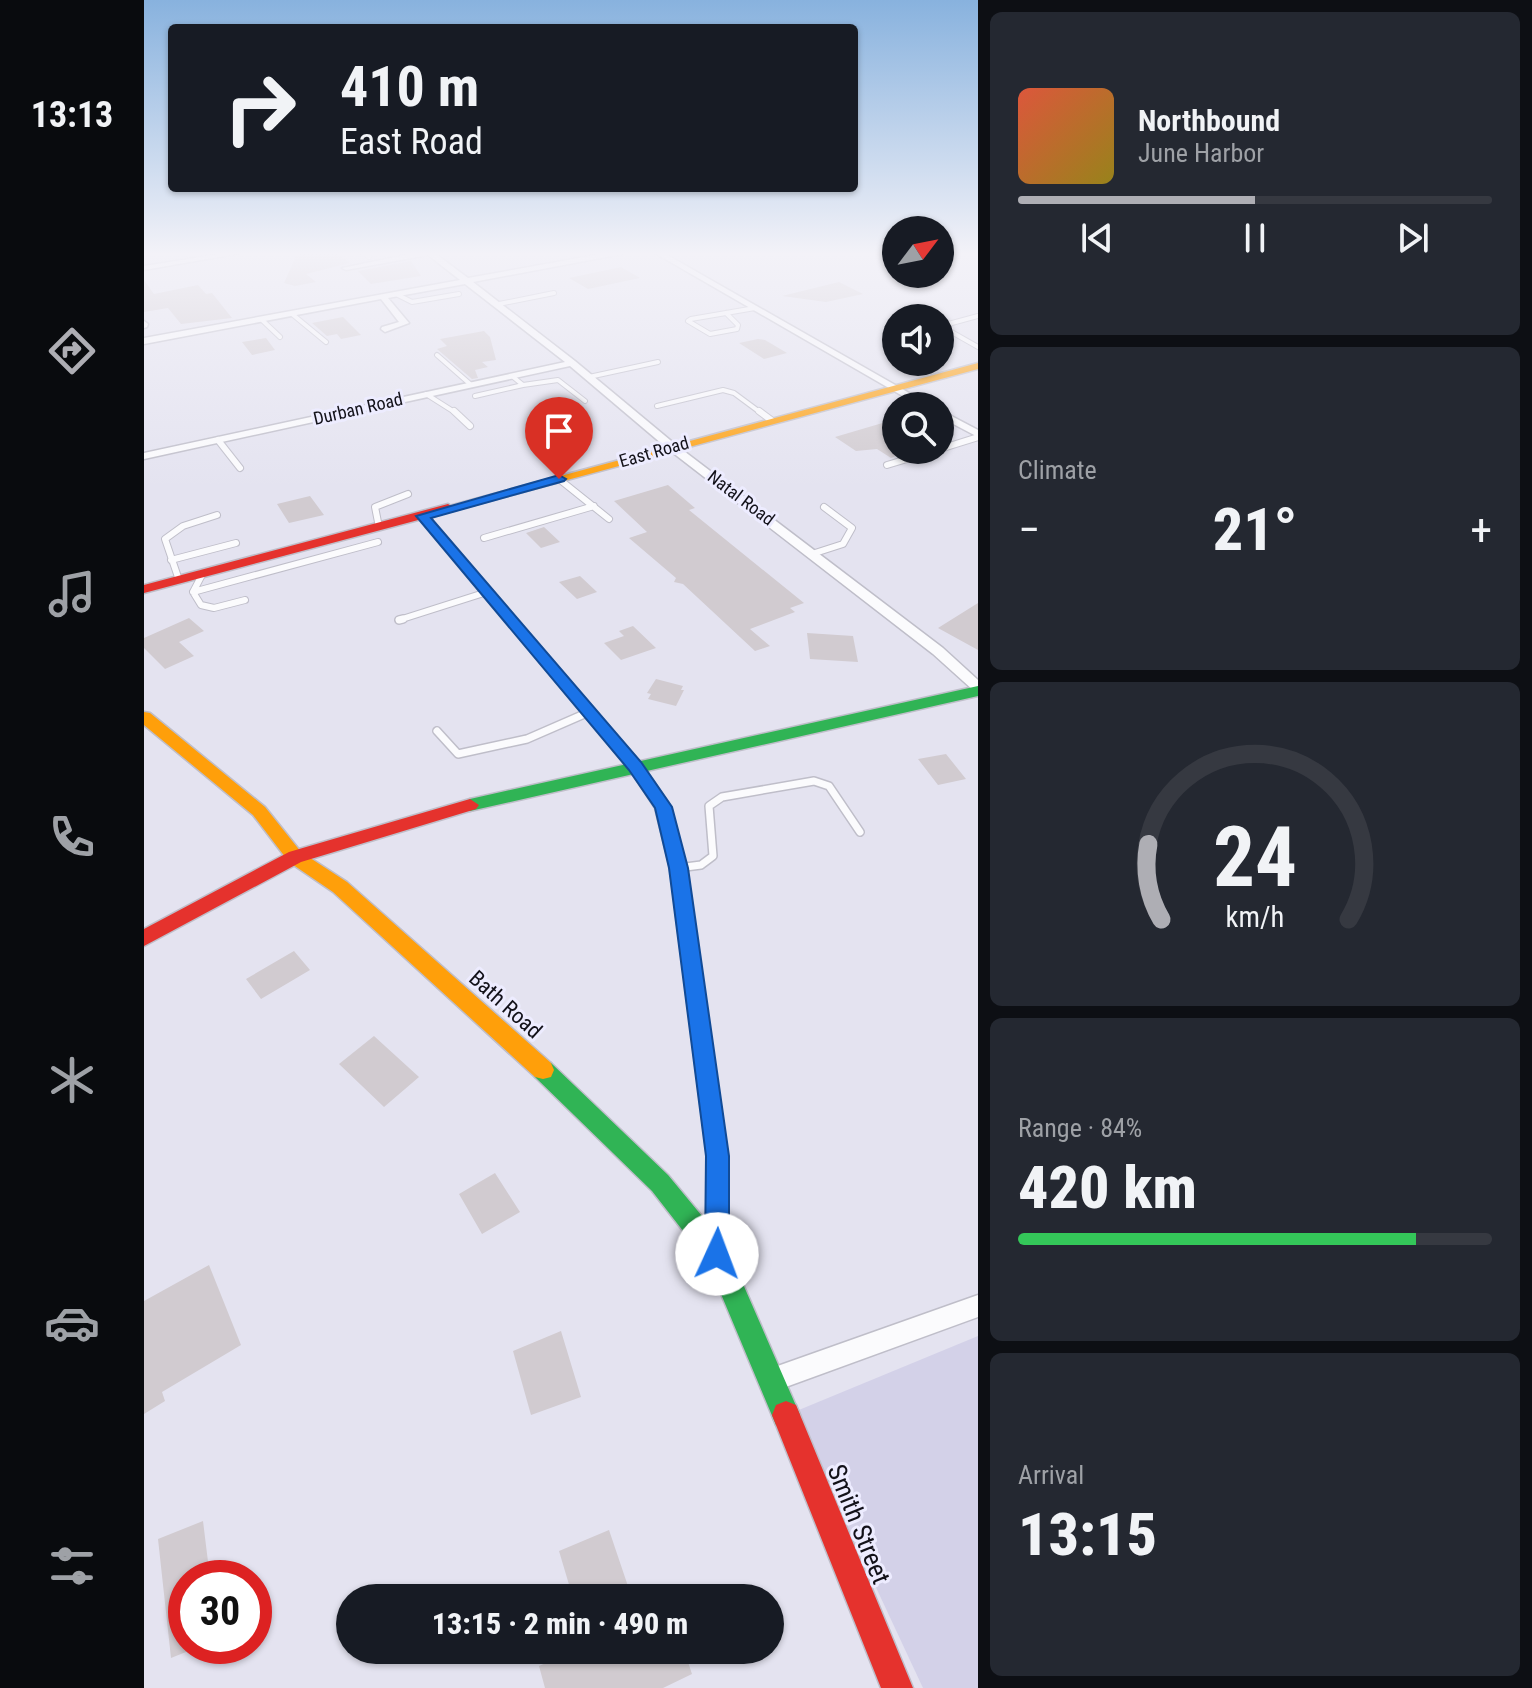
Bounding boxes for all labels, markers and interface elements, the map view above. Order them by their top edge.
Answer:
text: 410 m [340,54,479,120]
icon: right [208,56,312,160]
text: 13:13 [31,94,113,136]
text: Northbound [1138,103,1280,138]
text: East Road [340,121,483,163]
text: June Harbor [1138,138,1264,168]
north arrow [882,216,954,288]
map controls [882,216,954,464]
icon: previous [1075,216,1119,260]
icon: pause [1233,216,1277,260]
icon: next [1391,216,1435,260]
button: sound [882,304,954,376]
icon: directions [44,323,100,379]
street label: Durban Road [311,388,405,429]
button: search [882,392,954,464]
pin [525,397,593,479]
icon: arrive [537,409,581,453]
street label: East Road [617,432,691,471]
text: Climate [1018,455,1097,485]
street label: Natal Road [704,466,779,529]
text: 21° [1213,494,1297,565]
text: − [1018,504,1040,556]
text: + [1470,504,1492,556]
icon: music [44,566,100,622]
icon: phone [44,809,100,865]
text: 24 [1213,809,1297,906]
text: km/h [1226,900,1284,934]
street label: Bath Road [464,965,547,1043]
icon: climate [44,1052,100,1108]
text: Range · 84% [1018,1113,1142,1143]
text: 420 km [1018,1152,1197,1223]
position arrow [675,1212,759,1296]
icon: car [44,1295,100,1351]
street label: Smith Street [821,1460,897,1588]
text: Arrival [1018,1460,1084,1490]
text: 13:15 [1018,1499,1157,1570]
icon: filters [44,1538,100,1594]
speed limit sign: 30 [168,1560,272,1664]
text: 13:15 · 2 min · 490 m [432,1606,688,1641]

